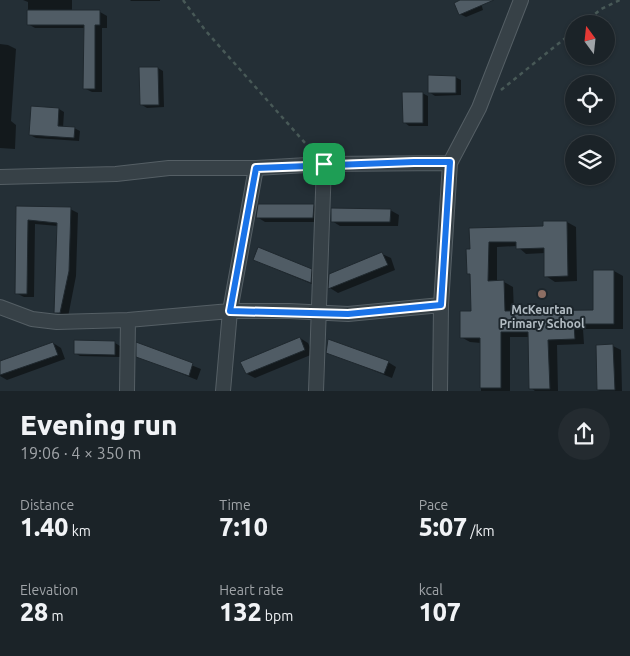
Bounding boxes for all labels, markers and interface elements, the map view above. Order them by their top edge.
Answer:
north arrow [565,15,615,65]
map controls [565,15,615,185]
button: locate [565,75,615,125]
button: layers [565,135,615,185]
pin [303,143,345,185]
icon: arrive [310,150,338,178]
marker: McKeurtan Primary School [536,288,548,300]
place label: McKeurtan Primary School [499,303,585,330]
button: share [558,408,610,460]
text: Evening run [20,409,178,440]
text: 19:06 · 4 × 350 m [20,444,141,462]
text: Distance [20,497,74,513]
text: Time [219,497,251,513]
text: Pace [419,497,448,513]
text: 1.40 [20,513,68,541]
text: 7:10 [219,513,268,541]
text: 5:07 [419,513,467,541]
text: km [68,523,91,539]
text: /km [467,523,495,539]
text: Elevation [20,582,78,598]
text: Heart rate [219,582,284,598]
text: kcal [419,582,443,598]
text: 28 [20,598,48,626]
text: 132 [219,598,262,626]
text: 107 [419,598,461,626]
text: m [48,608,64,624]
text: bpm [262,608,293,624]

